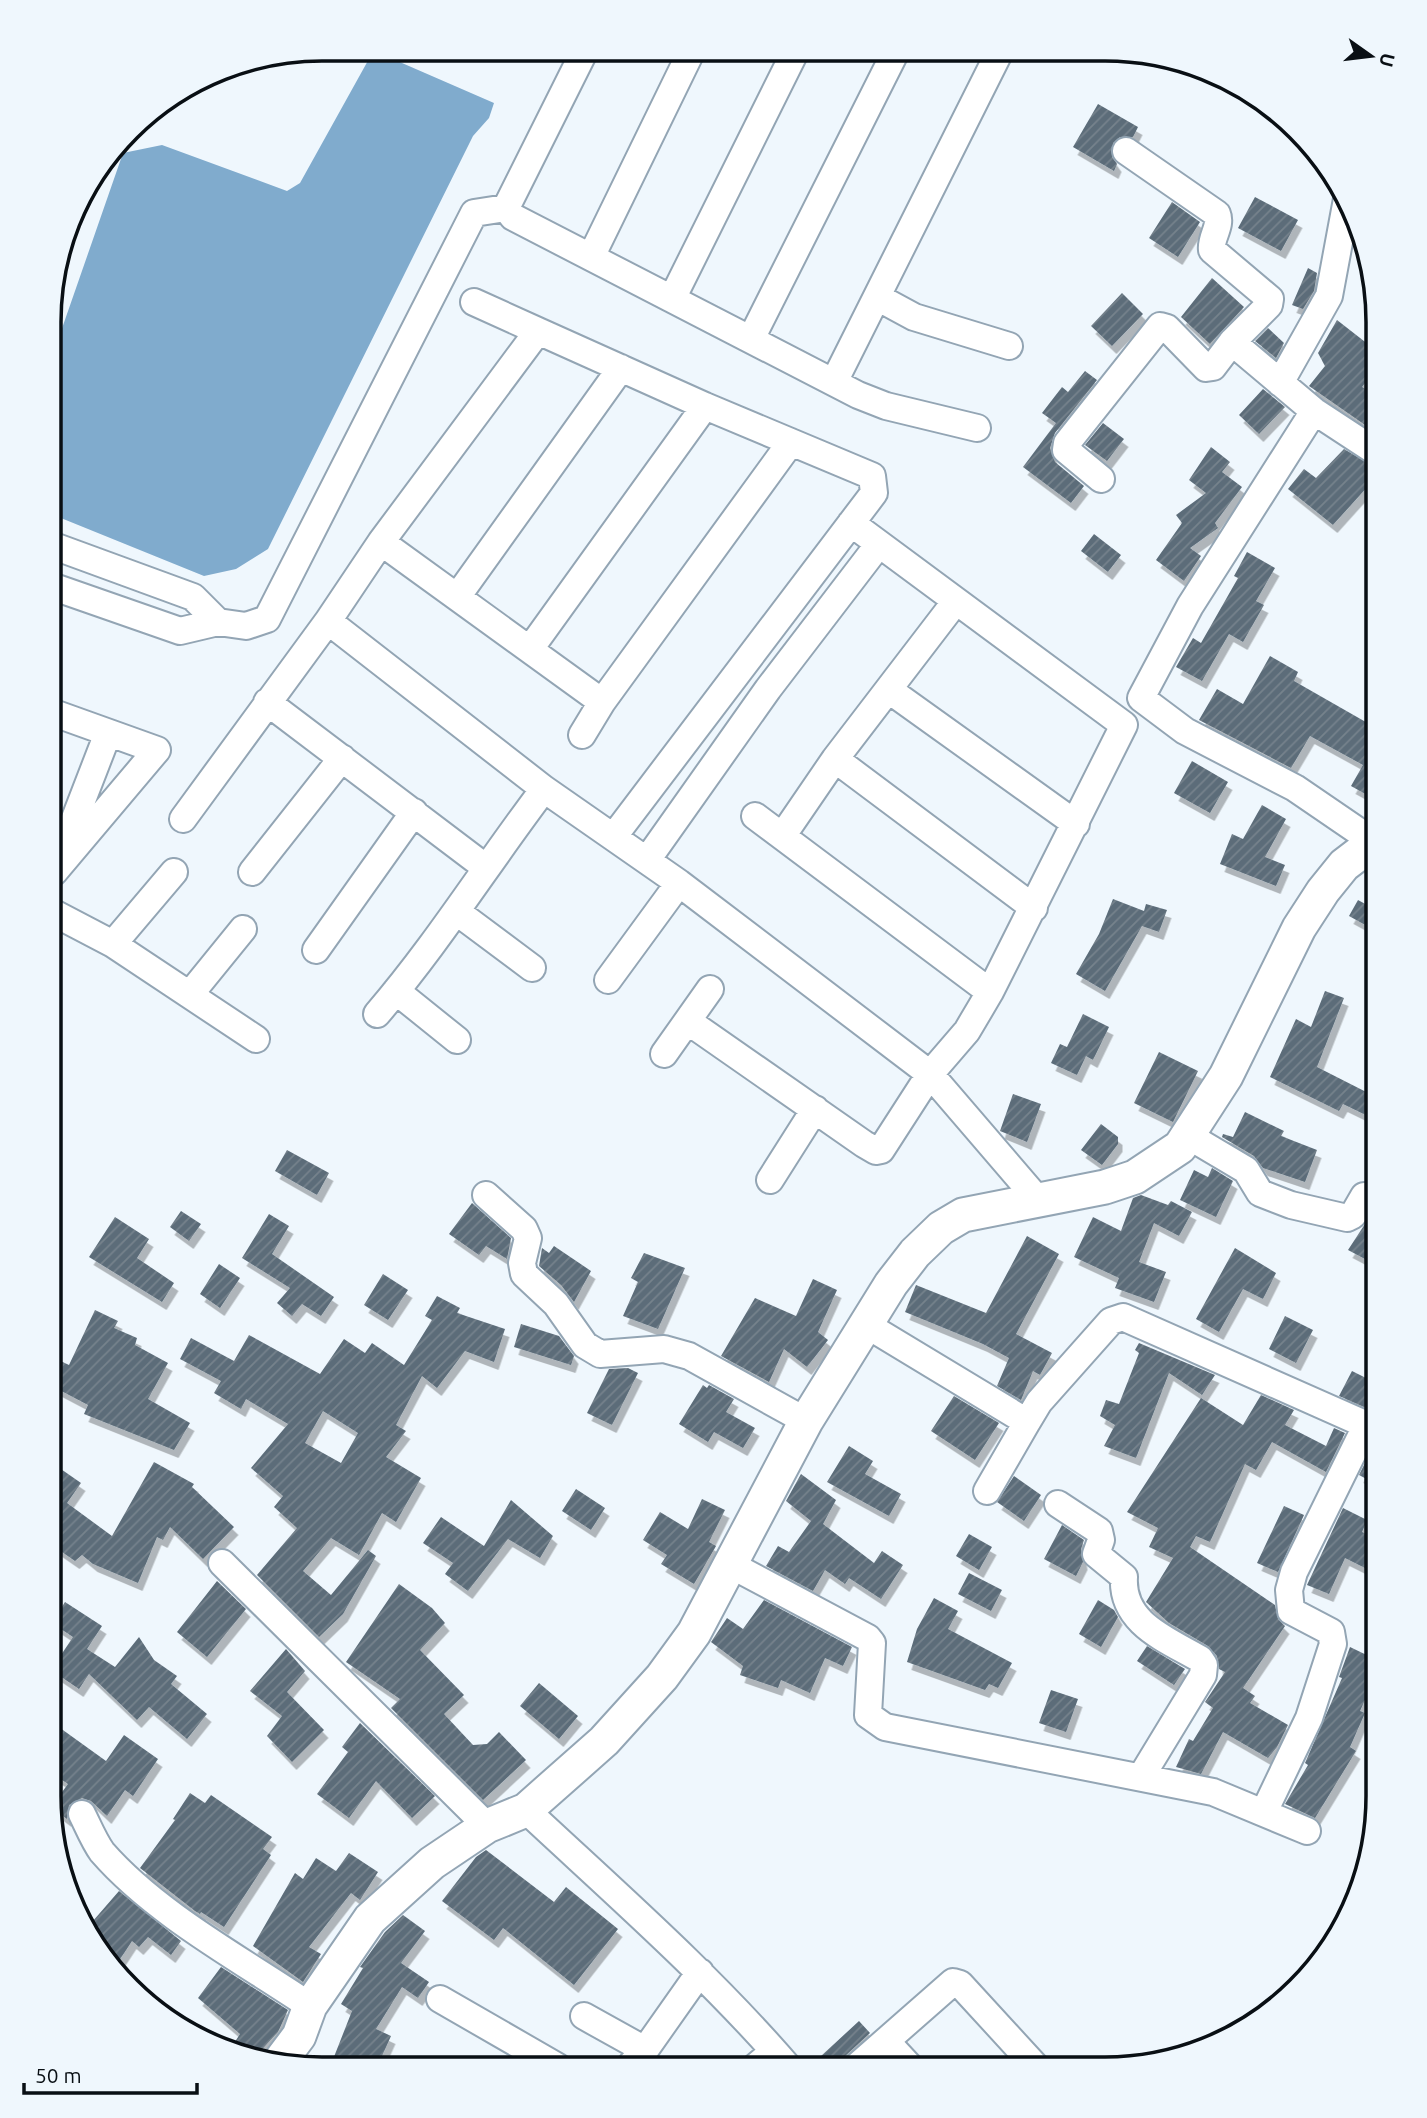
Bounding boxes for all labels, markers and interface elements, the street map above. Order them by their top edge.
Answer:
north arrow [1336,21,1406,91]
text: U [1375,51,1400,69]
scale bar [24,2052,198,2096]
text: 50 m [35,2063,82,2087]

